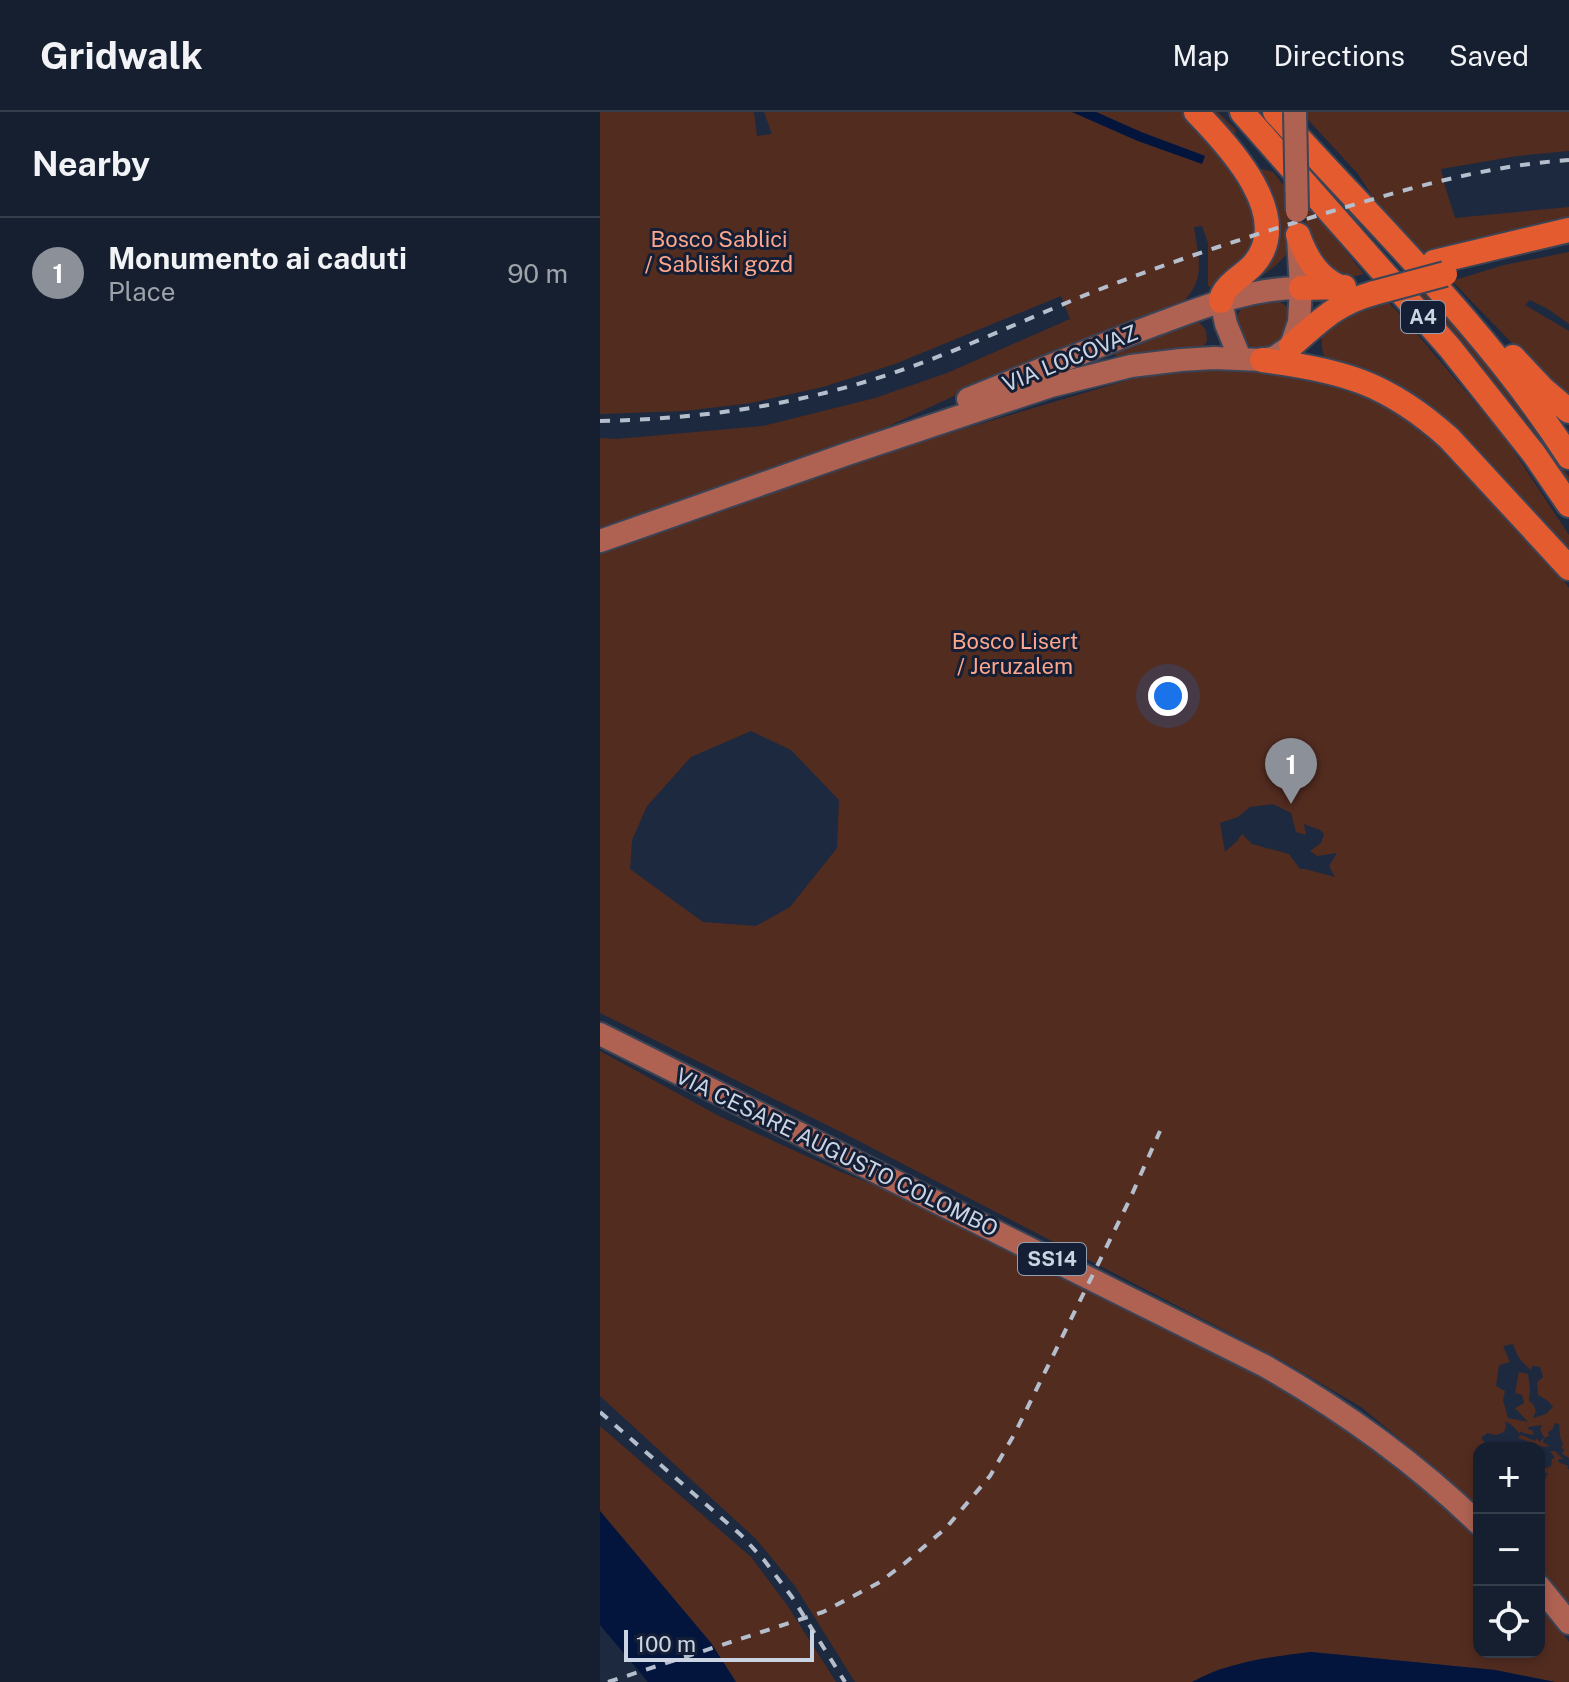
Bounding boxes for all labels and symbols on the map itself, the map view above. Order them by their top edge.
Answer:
park label: Bosco Sablici / Sabliški gozd [645,226,793,277]
road number: A4 [1401,301,1445,333]
street label: VIA LOCOVAZ [999,319,1141,397]
park label: Bosco Lisert / Jeruzalem [952,628,1078,679]
your location [1148,676,1188,716]
pin: 1 [1265,738,1317,804]
street label: VIA CESARE AUGUSTO COLOMBO [672,1062,1002,1242]
road number: SS14 [1018,1243,1086,1275]
scale bar [624,1626,814,1662]

